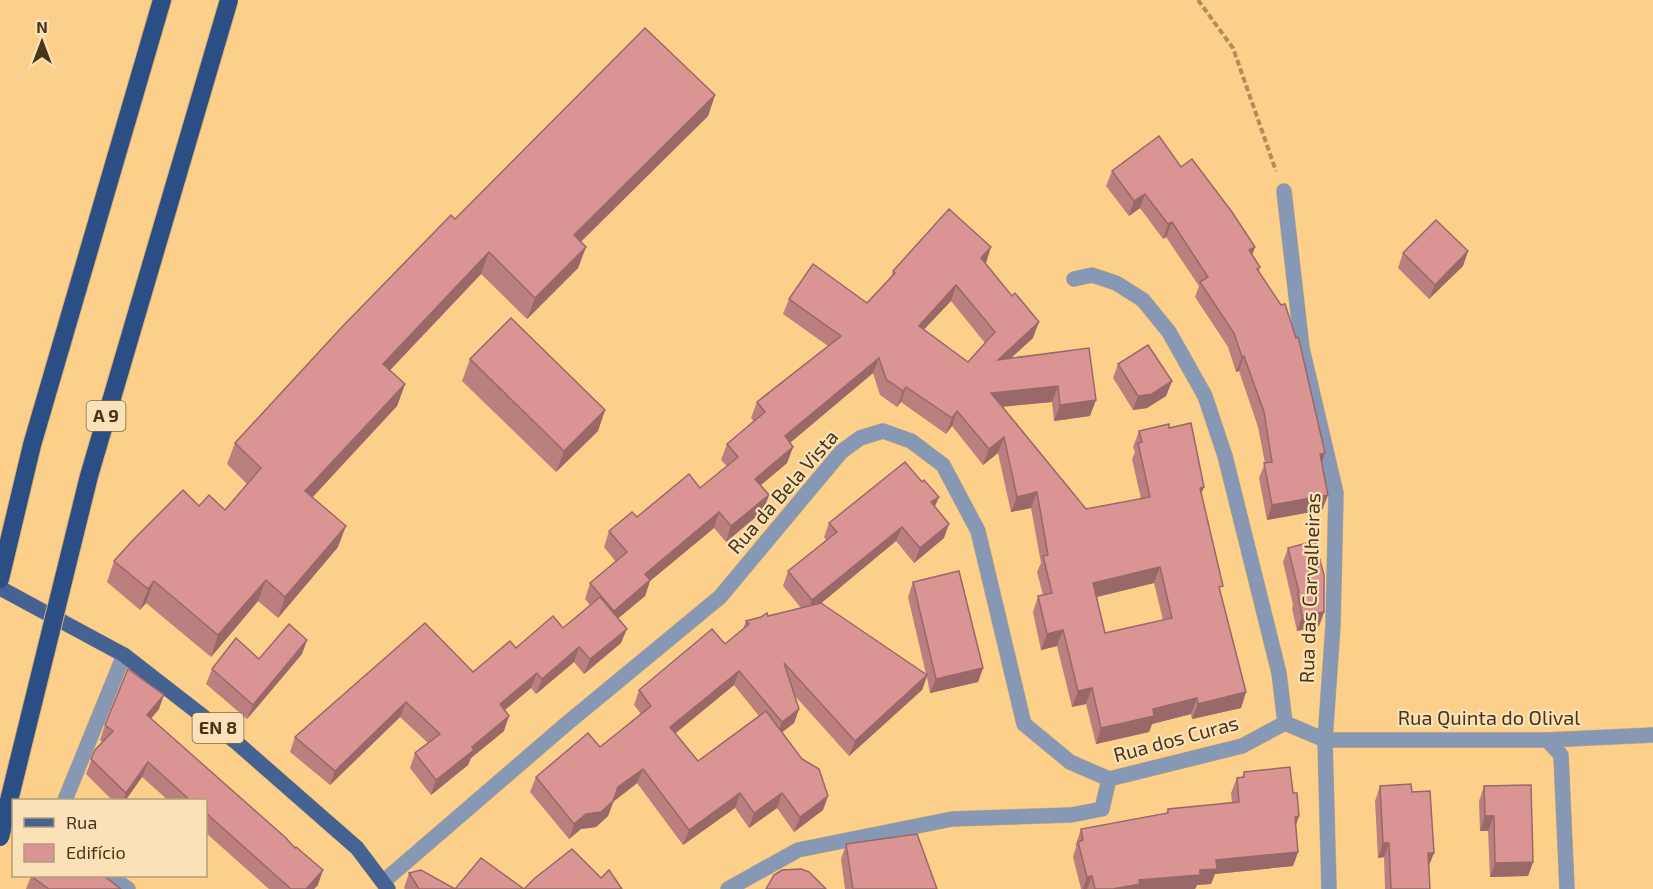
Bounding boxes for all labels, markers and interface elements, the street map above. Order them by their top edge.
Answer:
north arrow [12,12,72,72]
text: N [36,17,48,36]
road number: A 9 [86,401,126,431]
street label: Rua da Bela Vista [722,425,842,558]
street label: Rua das Carvalheiras [1294,492,1324,684]
street label: Rua Quinta do Olival [1398,705,1580,729]
street label: Rua dos Curas [1111,710,1241,766]
road number: EN 8 [192,713,244,743]
legend [12,799,207,877]
text: Rua [66,811,97,833]
text: Edifício [66,841,126,863]

